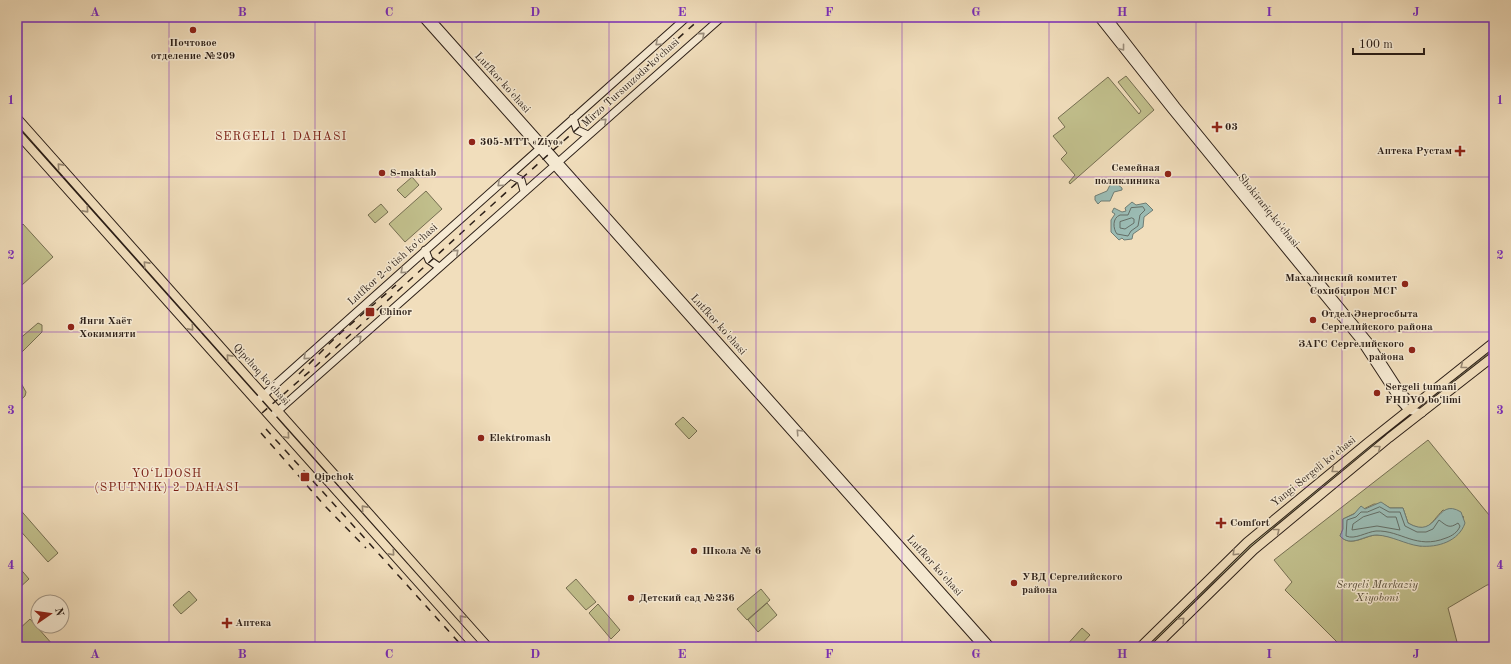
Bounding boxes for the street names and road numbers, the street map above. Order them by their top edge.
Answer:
street label: Mirzo Tursunzoda koʻchasi [580,36,682,130]
street label: Lutfkor ko'chasi [472,51,532,115]
street label: Shokirariq ko'chasi [1235,172,1301,250]
street label: Lutfkor 2-o'tish ko'chasi [346,222,440,308]
street label: Lutfkor ko'chasi [688,293,748,357]
street label: Qipchoq ko'chasi [230,342,292,408]
street label: Yangi Sergeli ko'chasi [1270,435,1358,509]
street label: Lutfkor ko'chasi [904,534,964,598]

